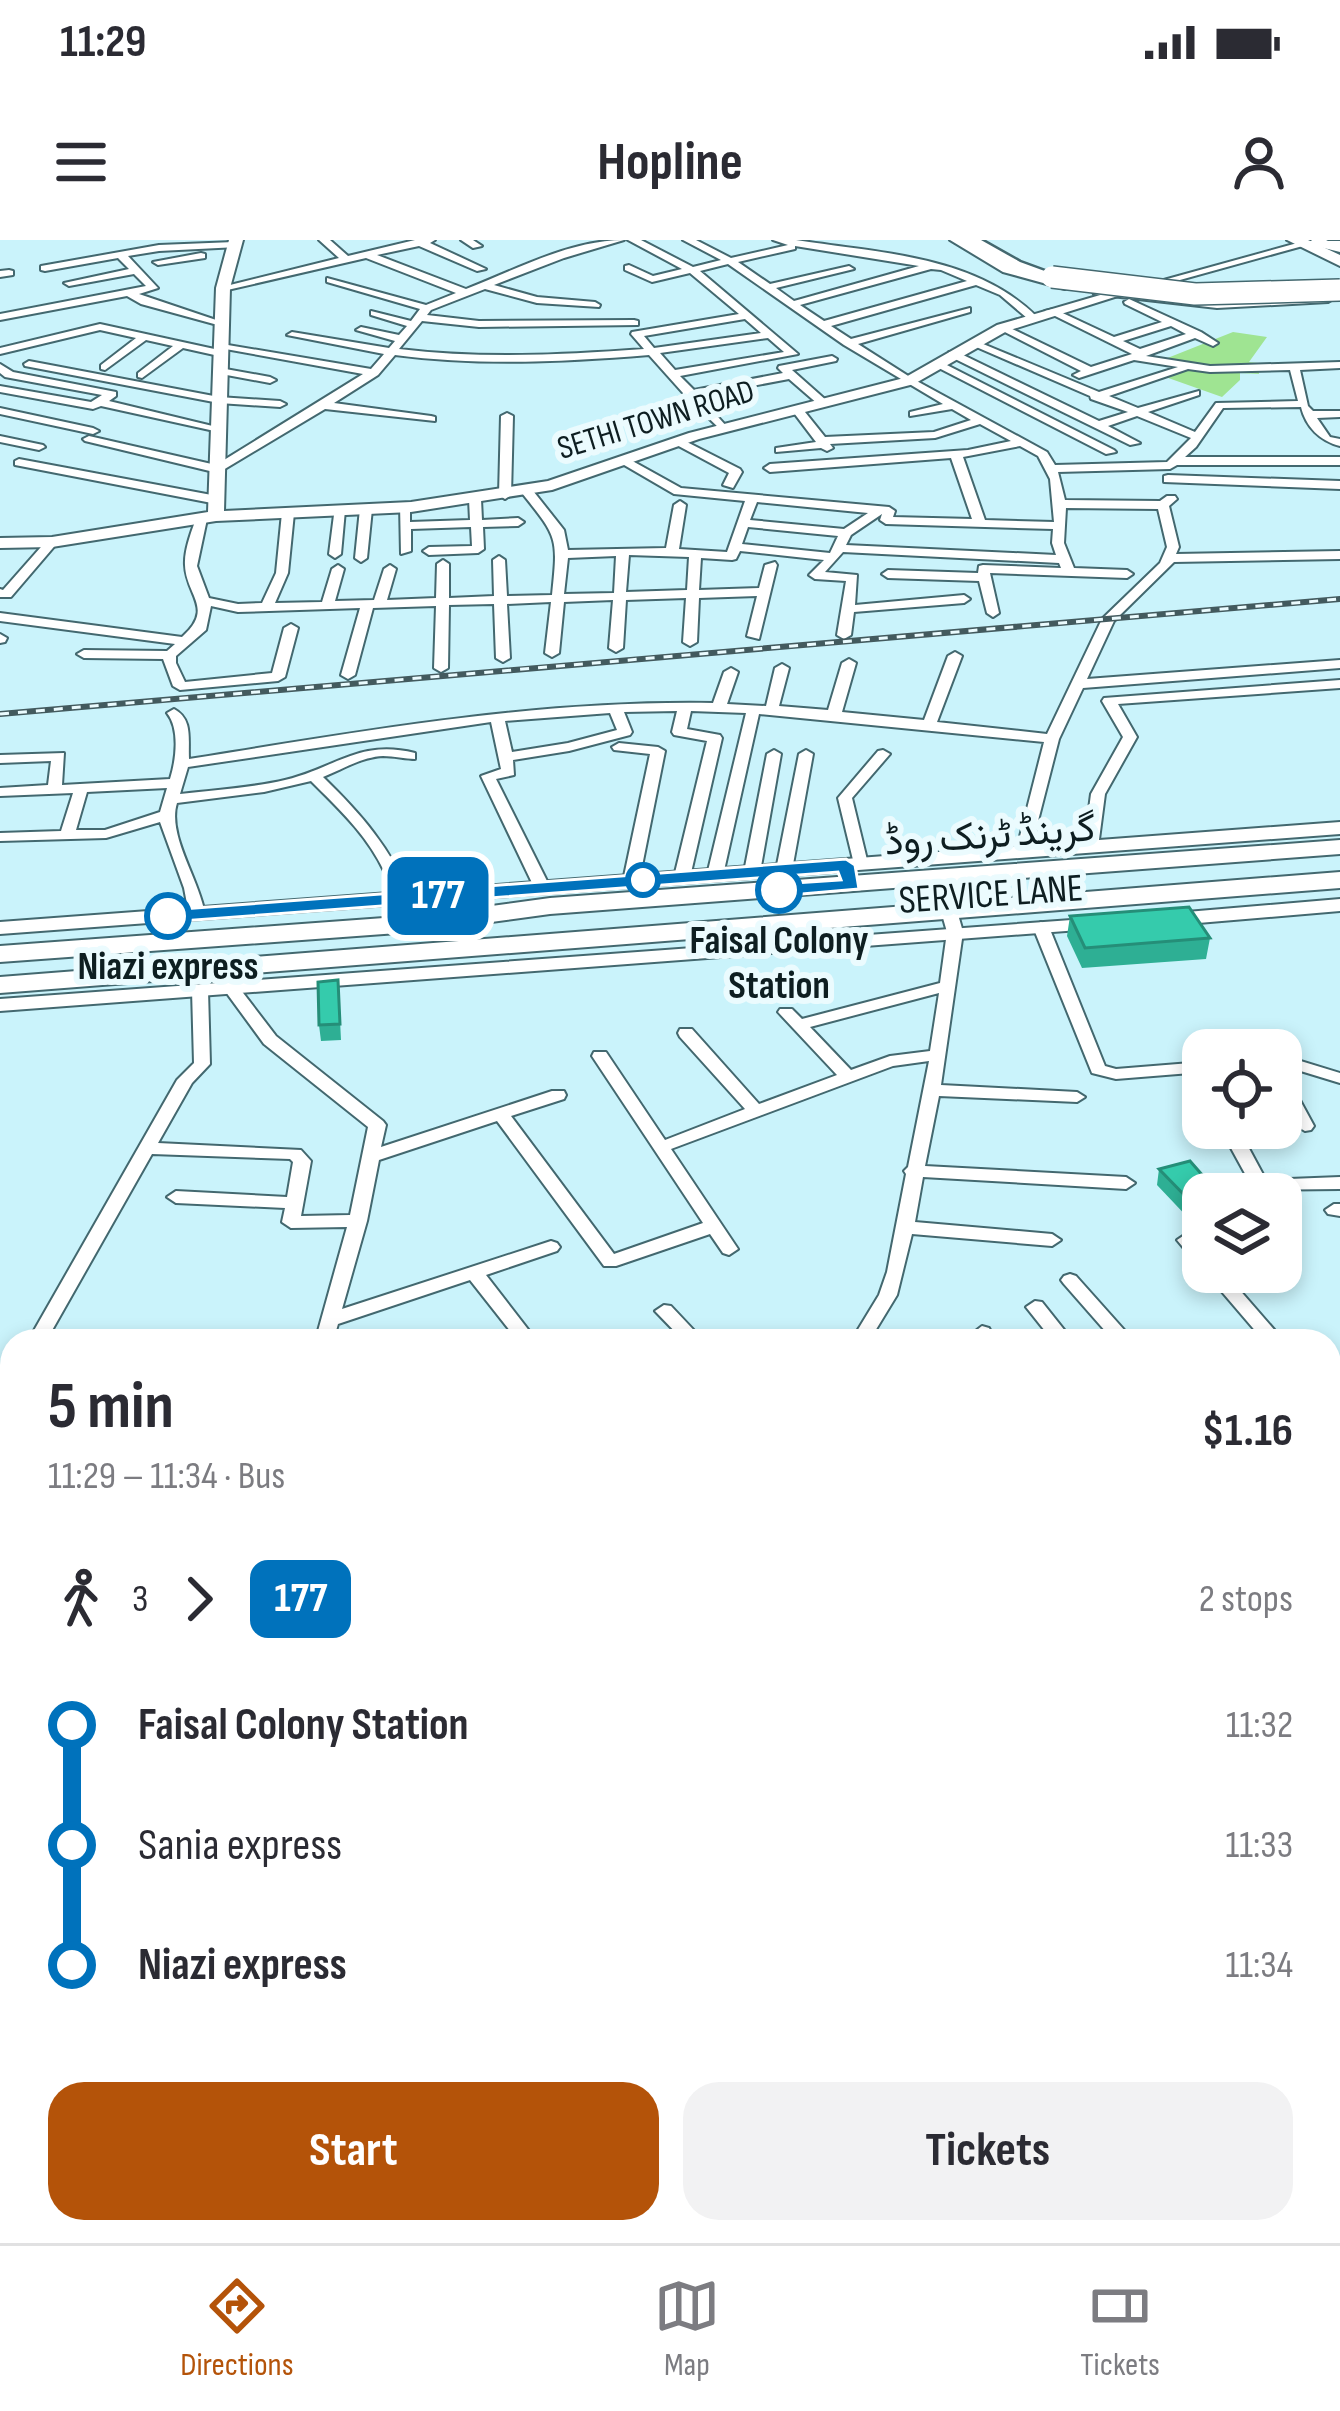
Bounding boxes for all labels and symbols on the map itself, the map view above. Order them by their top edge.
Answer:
street label: SETHI TOWN ROAD [553,371,759,469]
street label: گرینڈ ٹرنک روڈ [883,805,1097,867]
line badge: 177 [369,857,507,935]
unlabelled marker [627,864,659,896]
street label: SERVICE LANE [897,865,1085,925]
marker: Faisal Colony Station [757,868,801,912]
marker: Niazi express [146,894,190,938]
place label: Faisal Colony Station [690,918,868,1010]
place label: Niazi express [78,944,258,991]

